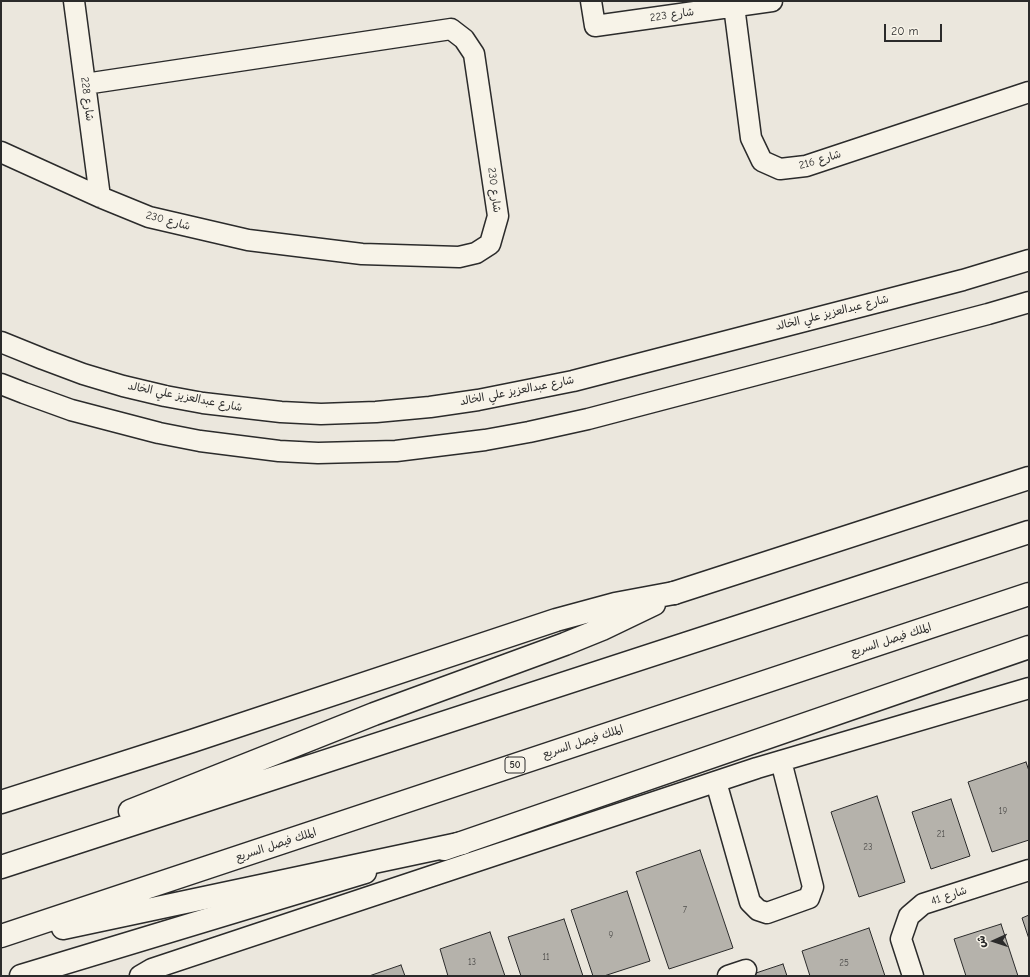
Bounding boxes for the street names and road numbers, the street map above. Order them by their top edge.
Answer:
street label: شارع 223 [649,5,695,25]
street label: شارع 228 [78,76,96,122]
street label: شارع 216 [797,148,843,172]
street label: شارع 230 [485,167,503,213]
street label: شارع 230 [144,209,192,233]
street label: شارع عبدالعزيز علي الخالد [774,293,890,333]
street label: شارع عبدالعزيز علي الخالد [459,373,575,409]
street label: شارع عبدالعزيز علي الخالد [127,379,243,415]
street label: الملك فيصل السريع [849,621,933,659]
street label: الملك فيصل السريع [541,723,625,761]
road number: 50 [505,757,525,773]
street label: الملك فيصل السريع [234,826,318,864]
street label: شارع 41 [929,884,969,908]

